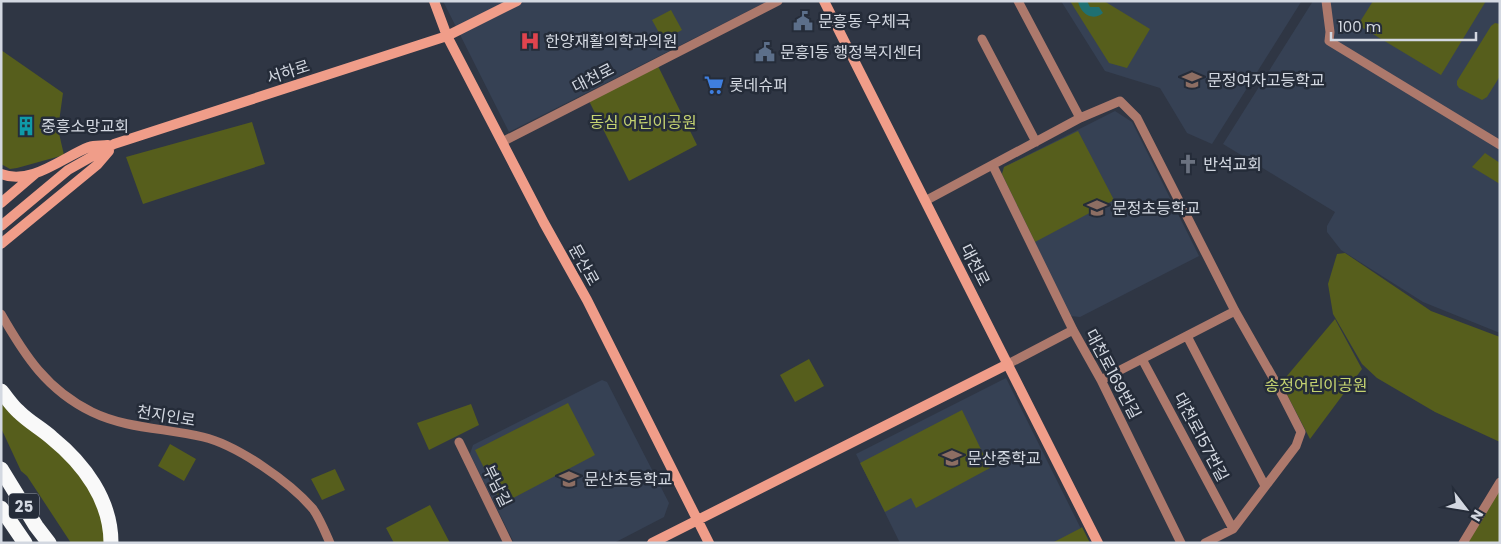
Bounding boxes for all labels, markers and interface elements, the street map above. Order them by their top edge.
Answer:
public building icon: 문흥동 우체국 [792,10,814,32]
place label: 문흥동 우체국 [818,10,911,33]
scale bar [1331,10,1476,42]
text: 100 m [1338,16,1381,37]
hospital icon: 한양재활의학과의원 [519,30,541,52]
place label: 한양재활의학과의원 [545,30,677,53]
public building icon: 문흥1동 행정복지센터 [754,41,776,63]
place label: 문흥1동 행정복지센터 [780,41,922,64]
street label: 서하로 [263,54,313,90]
street label: 대천로 [568,58,618,98]
school or university icon: 문정여자고등학교 [1181,69,1203,91]
place label: 문정여자고등학교 [1207,69,1325,92]
supermarket icon: 롯데슈퍼 [703,74,725,96]
place label: 롯데슈퍼 [729,74,788,97]
park label: 동심 어린이공원 [589,111,697,134]
building icon: 중흥소망교회 [15,115,37,137]
place label: 중흥소망교회 [41,115,129,138]
church icon: 반석교회 [1177,153,1199,175]
place label: 반석교회 [1203,153,1262,176]
school or university icon: 문정초등학교 [1086,197,1108,219]
place label: 문정초등학교 [1112,197,1200,220]
street label: 문산로 [563,240,605,290]
street label: 대천로 [955,240,995,290]
street label: 대천로169번길 [1080,325,1146,423]
park label: 송정어린이공원 [1264,374,1368,397]
street label: 대천로157번길 [1168,389,1234,485]
street label: 천지인로 [135,400,197,432]
school or university icon: 문산중학교 [941,447,963,469]
place label: 문산중학교 [967,447,1041,470]
street label: 부남길 [477,461,517,511]
school or university icon: 문산초등학교 [558,468,580,490]
place label: 문산초등학교 [584,468,672,491]
north arrow [1441,484,1491,534]
road number: 25 [9,494,39,518]
text: N [1466,506,1488,525]

